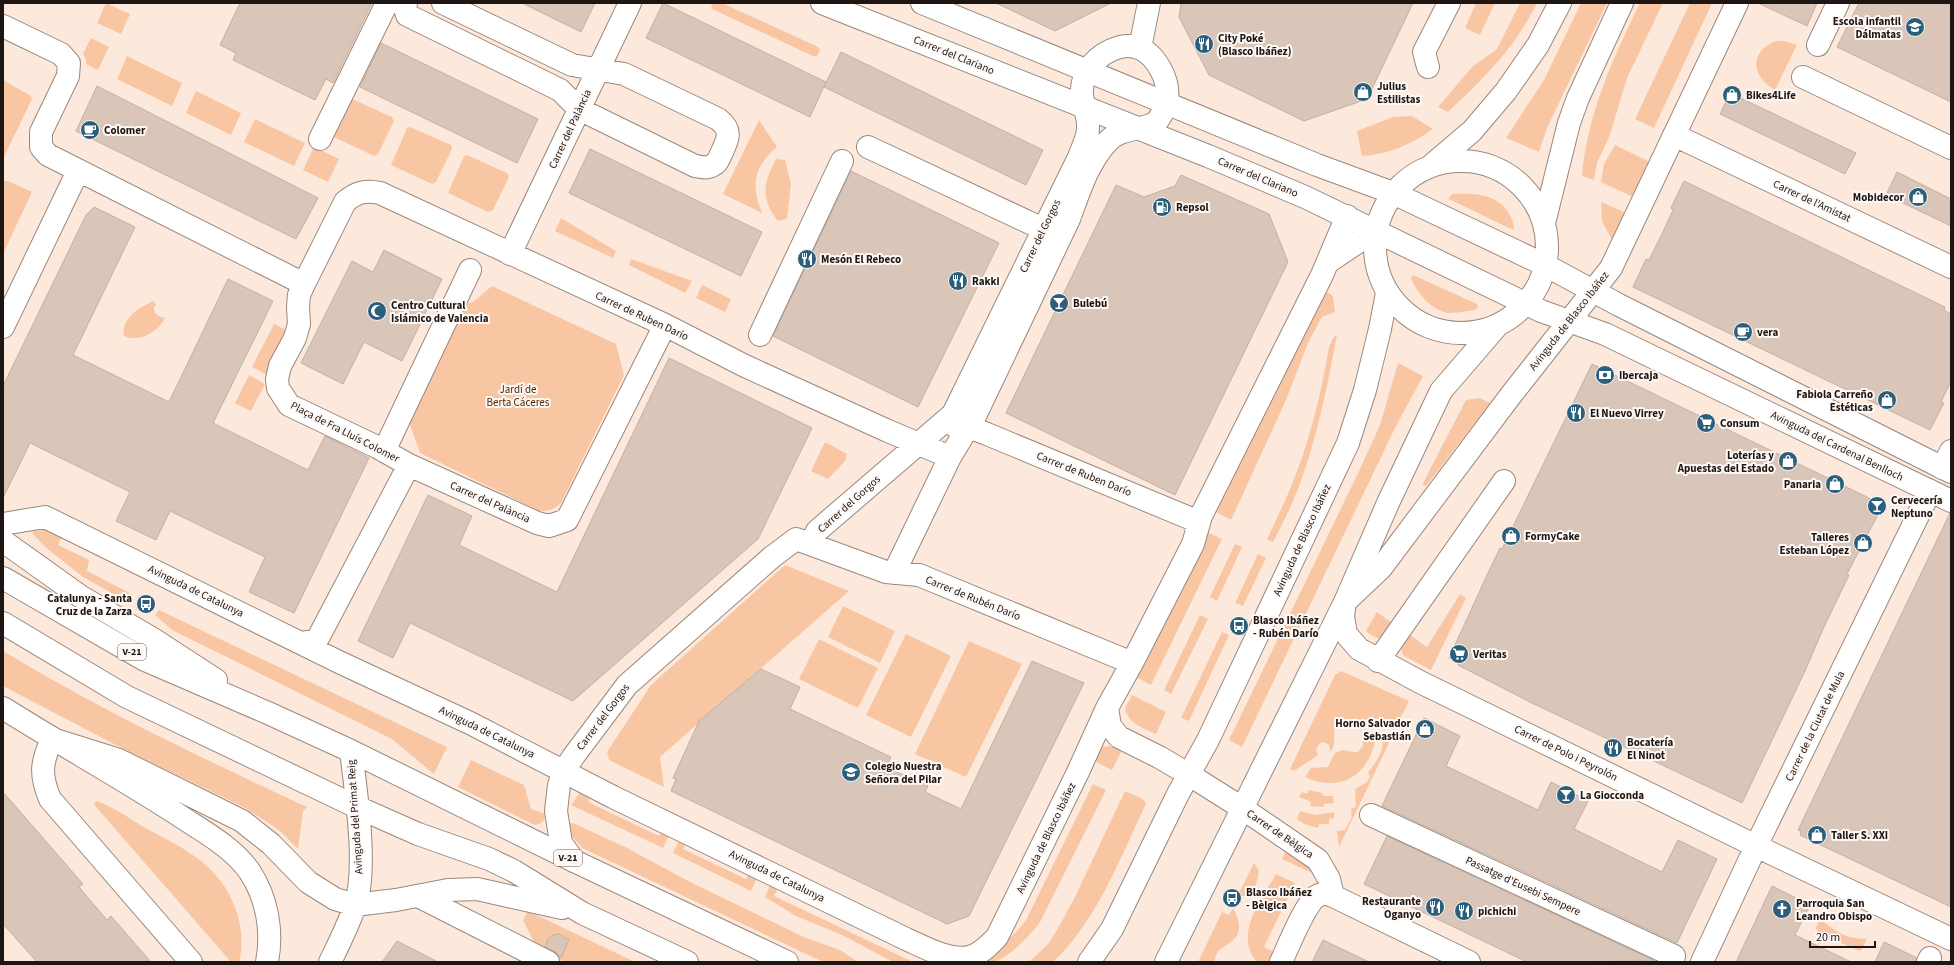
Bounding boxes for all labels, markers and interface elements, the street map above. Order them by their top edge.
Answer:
place label: Escola infantil Dálmatas [1833,14,1902,42]
school or university icon: Escola infantil Dálmatas [1904,16,1926,38]
place label: City Poké (Blasco Ibáñez) [1218,31,1291,59]
street label: Carrer del Clariano [911,32,997,78]
restaurant icon: City Poké (Blasco Ibáñez) [1193,33,1215,55]
place label: Julius Estilistas [1377,79,1421,107]
shop icon: Julius Estilistas [1352,81,1374,103]
shop icon: Bikes4Life [1721,84,1743,106]
street label: Carrer del Palància [545,87,595,171]
place label: Bikes4Life [1746,88,1796,103]
cafe icon: Colomer [79,119,101,141]
place label: Colomer [104,123,146,138]
street label: Carrer del Clariano [1215,153,1301,201]
street label: Carrer de l'Amistat [1771,176,1854,226]
shop icon: Mobidecor [1907,186,1929,208]
place label: Mobidecor [1853,190,1905,205]
fuel station icon: Repsol [1151,196,1173,218]
street label: Carrer del Gorgos [1016,197,1064,275]
place label: Repsol [1176,200,1210,215]
restaurant icon: Mesón El Rebeco [796,248,818,270]
place label: Mesón El Rebeco [821,252,901,267]
street label: Avinguda de Blasco Ibáñez [1526,268,1613,374]
restaurant icon: Rakki [947,270,969,292]
place label: Rakki [972,274,1000,289]
street label: Carrer de Ruben Darío [593,288,691,344]
bar icon: Bulebú [1048,292,1070,314]
place label: Bulebú [1073,296,1107,311]
place label: Centro Cultural Islámico de Valencia [391,298,489,326]
mosque icon: Centro Cultural Islámico de Valencia [366,300,388,322]
cafe icon: vera [1732,321,1754,343]
place label: vera [1757,325,1778,340]
bank icon: Ibercaja [1594,364,1616,386]
place label: Ibercaja [1619,368,1658,383]
park label: Jardí de Berta Cáceres [487,382,550,410]
place label: Fabiola Carreño Estéticas [1796,387,1873,415]
shop icon: Fabiola Carreño Estéticas [1876,389,1898,411]
street label: Plaça de Fra Lluís Colomer [288,398,402,466]
restaurant icon: El Nuevo Virrey [1565,402,1587,424]
place label: El Nuevo Virrey [1590,406,1664,421]
street label: Avinguda del Cardenal Benlloch [1768,407,1906,485]
supermarket icon: Consum [1695,412,1717,434]
place label: Consum [1720,416,1759,431]
street label: Carrer de Ruben Darío [1034,448,1134,500]
place label: Loterías y Apuestas del Estado [1677,448,1774,476]
shop icon: Loterías y Apuestas del Estado [1777,450,1799,472]
street label: Carrer del Gorgos [814,471,884,536]
shop icon: Panaria [1824,473,1846,495]
place label: Panaria [1784,477,1821,492]
street label: Carrer del Palància [448,478,532,526]
street label: Avinguda de Blasco Ibáñez [1269,481,1335,598]
place label: Cervecería Neptuno [1891,493,1943,521]
bar icon: Cervecería Neptuno [1866,495,1888,517]
shop icon: FormyCake [1500,525,1522,547]
place label: FormyCake [1525,529,1580,544]
place label: Talleres Esteban López [1780,530,1849,558]
shop icon: Talleres Esteban López [1852,532,1874,554]
street label: Avinguda de Catalunya [146,561,246,621]
street label: Carrer de Rubén Darío [923,572,1023,624]
place label: Catalunya - Santa Cruz de la Zarza [47,591,132,619]
bus stop icon: Catalunya - Santa Cruz de la Zarza [135,593,157,615]
place label: Blasco Ibáñez - Rubén Darío [1253,613,1319,641]
bus stop icon: Blasco Ibáñez - Rubén Darío [1228,615,1250,637]
supermarket icon: Veritas [1448,643,1470,665]
road number: V-21 [118,644,146,660]
place label: Veritas [1472,647,1507,662]
street label: Carrer de la Ciutat de Mula [1782,668,1848,784]
street label: Carrer del Gorgos [573,680,633,753]
street label: Avinguda de Catalunya [437,702,537,762]
place label: Horno Salvador Sebastián [1335,716,1412,744]
shop icon: Horno Salvador Sebastián [1414,718,1436,740]
street label: Carrer de Polo i Peyrolón [1512,721,1620,785]
place label: Bocatería El Ninot [1627,735,1674,763]
restaurant icon: Bocatería El Ninot [1602,737,1624,759]
street label: Avinguda del Primat Reig [343,759,366,875]
place label: Colegio Nuestra Señora del Pilar [865,759,942,787]
school or university icon: Colegio Nuestra Señora del Pilar [840,761,862,783]
street label: Avinguda de Blasco Ibáñez [1013,780,1080,896]
bar icon: La Giocconda [1555,784,1577,806]
place label: La Giocconda [1580,788,1644,803]
street label: Carrer de Bèlgica [1243,806,1317,862]
shop icon: Taller S. XXI [1806,824,1828,846]
place label: Taller S. XXI [1831,828,1888,843]
street label: Avinguda de Catalunya [727,846,827,906]
road number: V-21 [554,850,582,866]
street label: Passatge d'Eusebi Sempere [1463,853,1583,920]
place label: Blasco Ibáñez - Bèlgica [1246,885,1312,913]
bus stop icon: Blasco Ibáñez - Bèlgica [1221,887,1243,909]
place label: Restaurante Oganyo [1362,894,1421,922]
restaurant icon: Restaurante Oganyo [1424,896,1446,918]
place label: Parroquia San Leandro Obispo [1796,896,1872,924]
church icon: Parroquia San Leandro Obispo [1771,898,1793,920]
restaurant icon: pichichi [1453,900,1475,922]
place label: pichichi [1478,904,1516,919]
scale bar [1810,923,1875,949]
text: 20 m [1816,929,1840,946]

